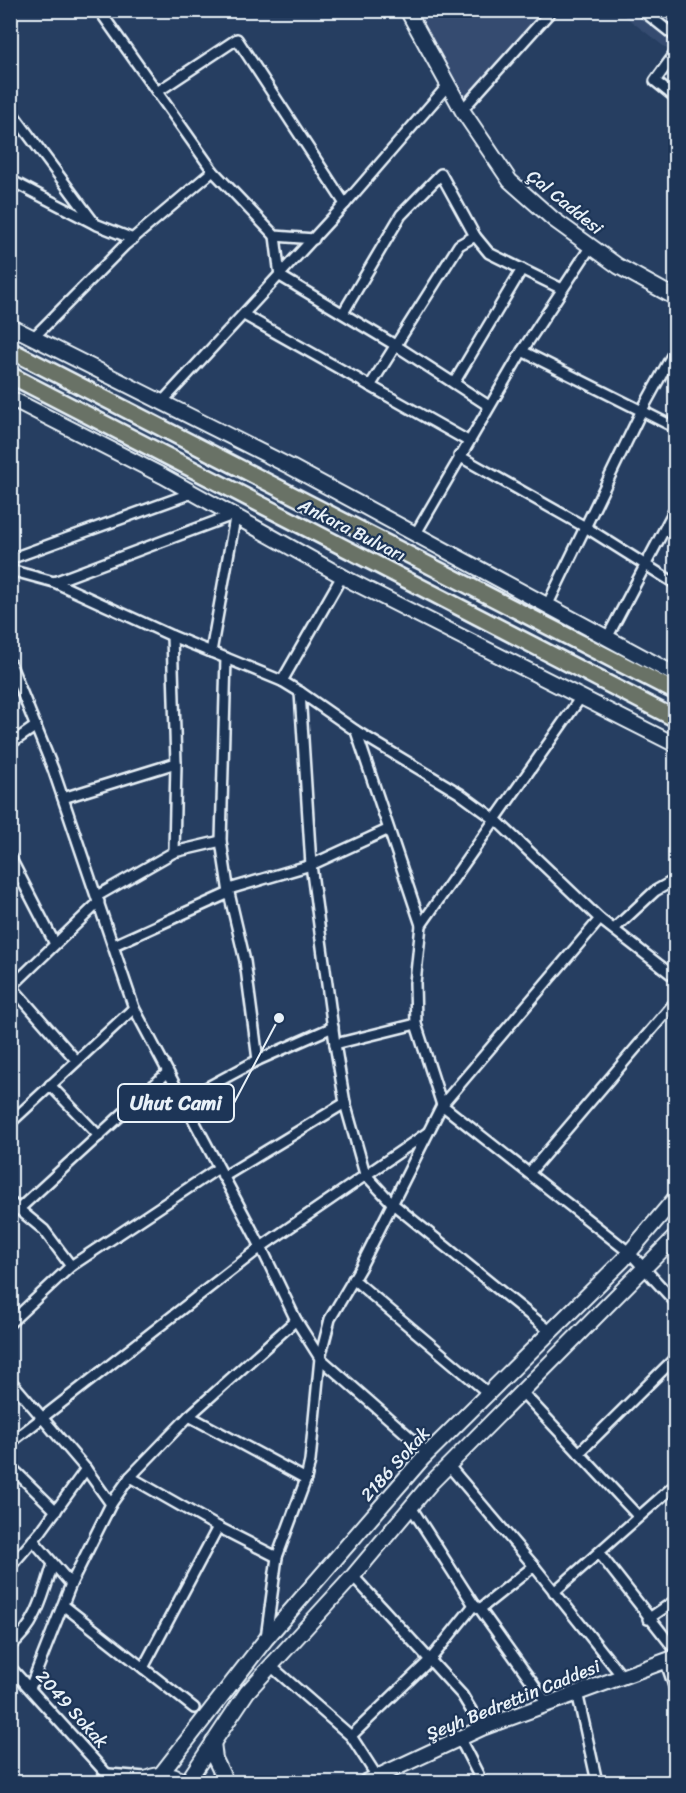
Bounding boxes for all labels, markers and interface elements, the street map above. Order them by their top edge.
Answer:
street label: Çal Caddesi [519,161,611,244]
street label: Ankara Bulvarı [292,489,411,571]
callout: Uhut Cami [118,1084,234,1122]
text: Uhut Cami [130,1086,223,1121]
street label: 2186 Sokak [352,1419,438,1509]
street label: Şeyh Bedrettin Caddesi [421,1650,606,1750]
street label: 2049 Sokak [28,1662,117,1756]

